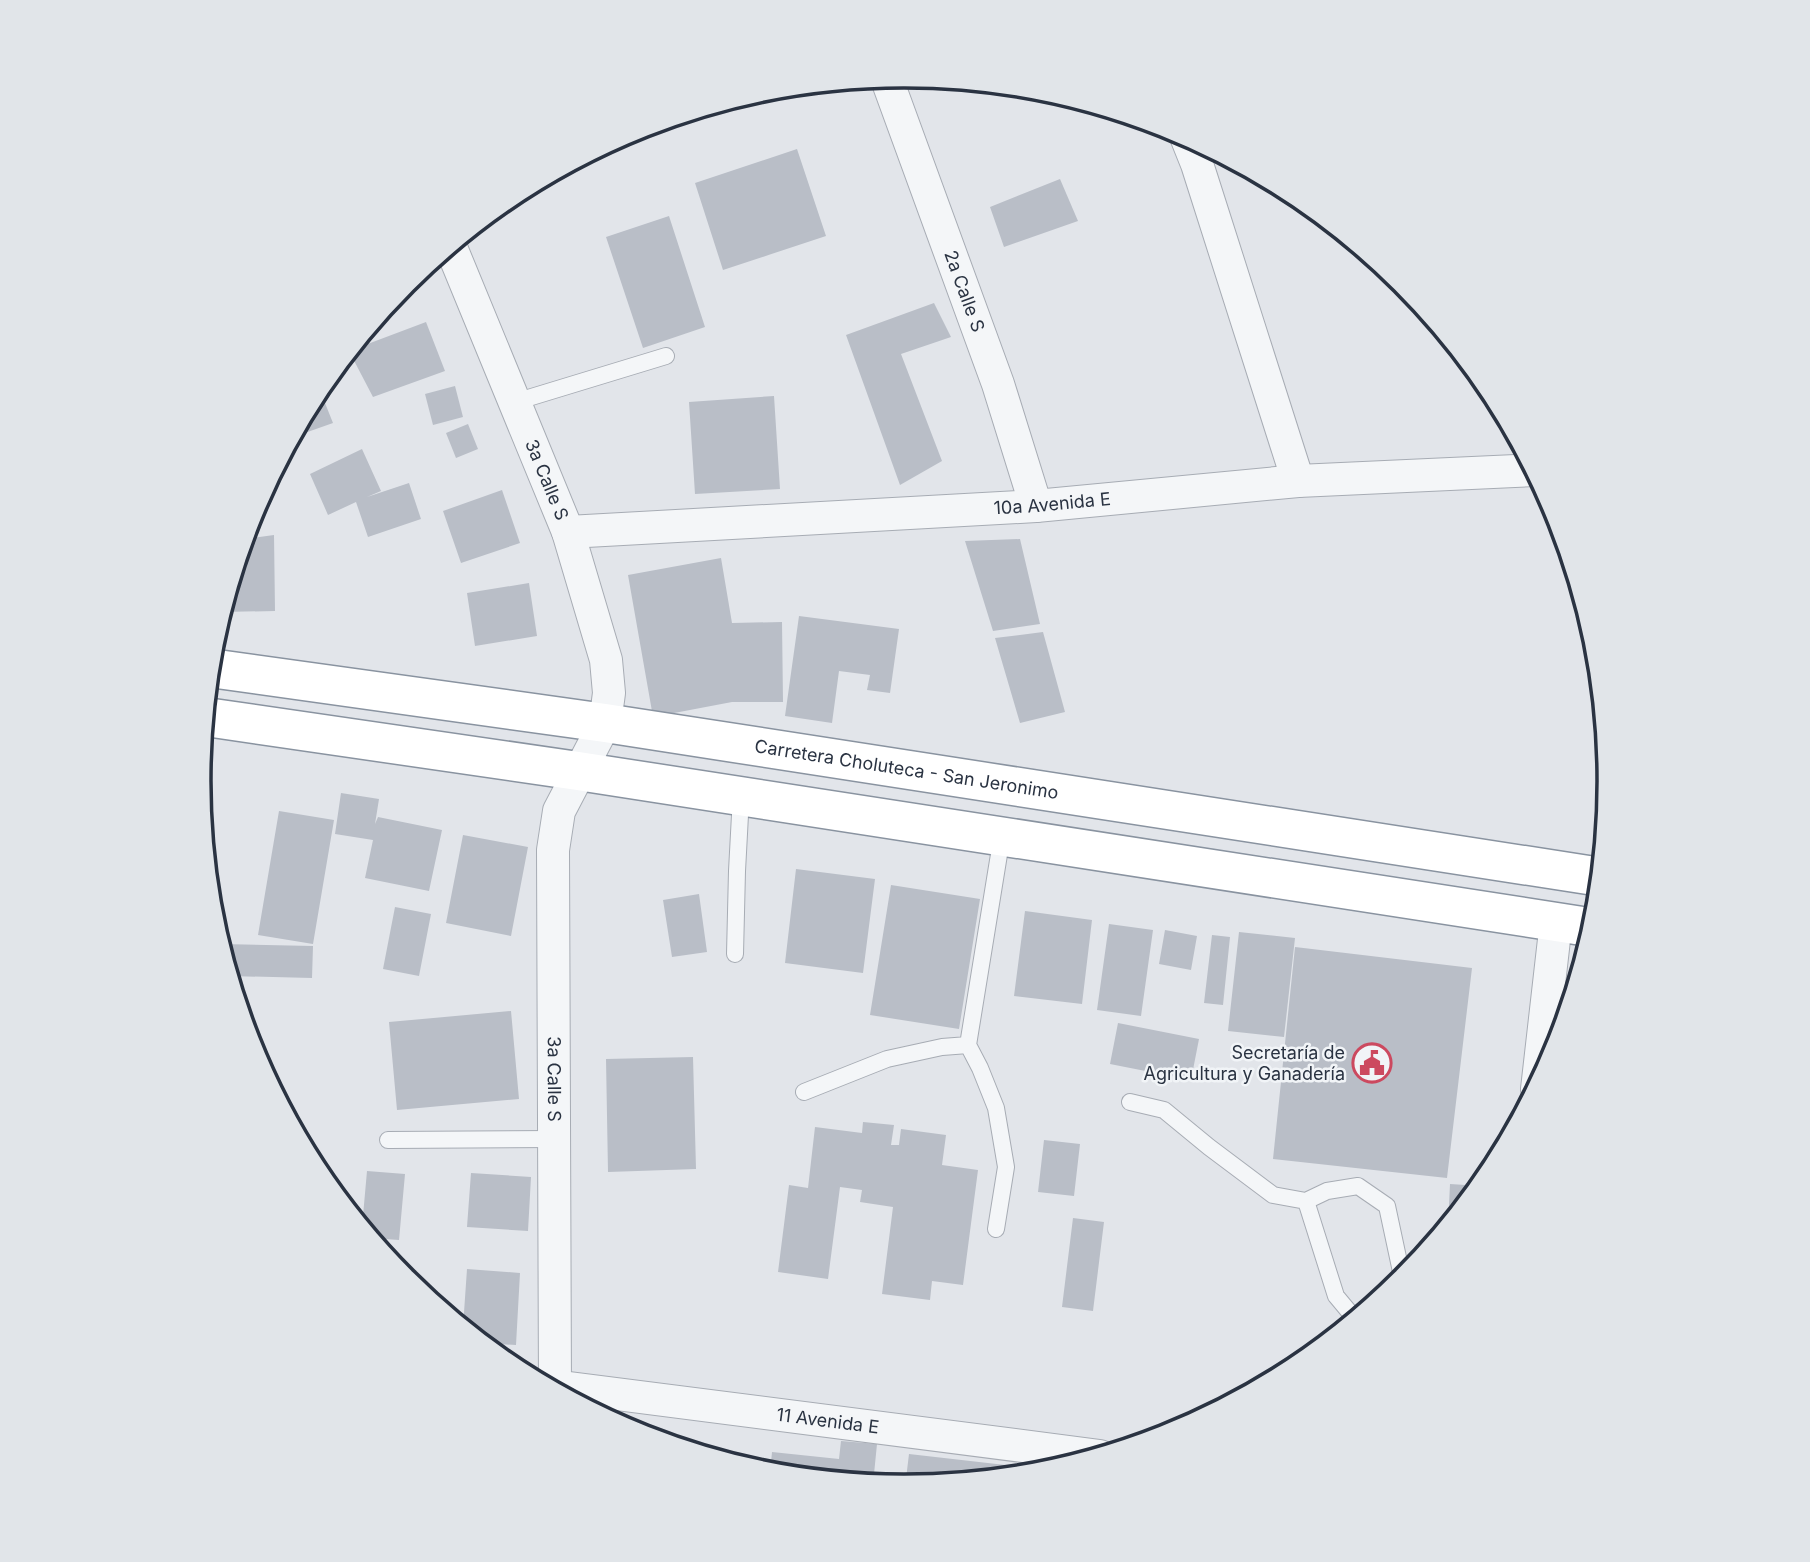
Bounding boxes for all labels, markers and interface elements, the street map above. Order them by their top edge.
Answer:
street label: 2a Calle S [940,247,989,335]
street label: 3a Calle S [521,436,573,523]
street label: 10a Avenida E [993,488,1112,518]
street label: Carretera Choluteca - San Jeronimo [753,735,1060,803]
street label: 3a Calle S [544,1036,565,1122]
place label: Secretaría de Agricultura y Ganadería [1144,1042,1345,1084]
public building icon: Secretaría de Agricultura y Ganadería [1351,1042,1393,1084]
street label: 11 Avenida E [775,1404,880,1438]

